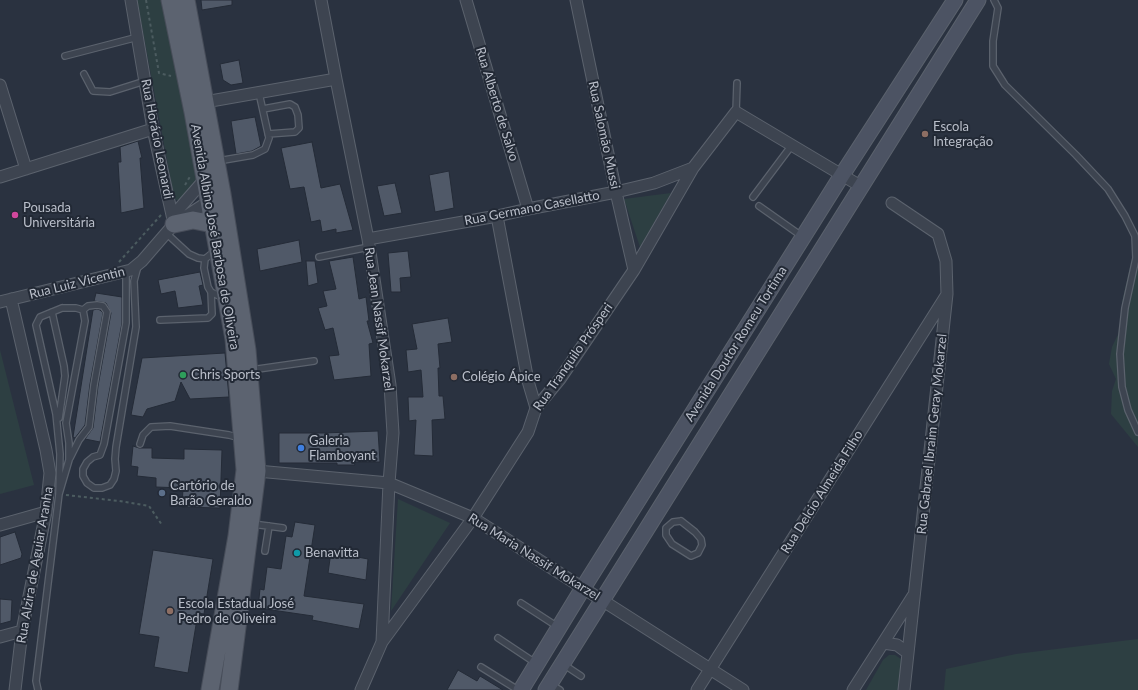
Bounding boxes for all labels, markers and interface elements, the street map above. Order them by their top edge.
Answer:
street label: Rua Alberto de Salvo [472,45,522,163]
street label: Rua Horácio Leonardi [138,78,176,200]
street label: Rua Salomão Mussi [585,79,623,191]
place label: Escola Integração [933,119,993,150]
street label: Avenida Albino José Barbosa de Oliveira [187,123,243,351]
marker: Escola Integração [920,129,930,139]
street label: Rua Germano Casellatto [463,187,601,229]
place label: Pousada Universitária [23,200,95,231]
marker: Pousada Universitária [10,210,20,220]
street label: Rua Jean Nassif Mokarzel [361,246,397,392]
street label: Avenida Doutor Romeu Tortima [682,263,790,425]
street label: Rua Luiz Vicentin [28,264,126,302]
street label: Rua Tranquilo Prósperi [530,300,616,414]
street label: Rua Gabrael Ibraim Geray Mokarzel [914,333,950,535]
place label: Chris Sports [191,367,260,383]
place label: Colégio Ápice [462,369,541,385]
marker: Chris Sports [178,370,188,380]
marker: Colégio Ápice [449,372,459,382]
street label: Rua Delcio Almeida Filho [778,427,866,557]
place label: Galeria Flamboyant [309,433,376,464]
marker: Galeria Flamboyant [296,443,306,453]
place label: Cartório de Barão Geraldo [170,478,252,509]
street label: Rua Alzira de Aguiar Aranha [14,485,56,645]
marker: Cartório de Barão Geraldo [157,488,167,498]
street label: Rua Maria Nassif Mokarzel [465,510,603,604]
place label: Benavitta [305,545,359,561]
marker: Benavitta [292,548,302,558]
place label: Escola Estadual José Pedro de Oliveira [178,596,294,627]
marker: Escola Estadual José Pedro de Oliveira [165,606,175,616]

